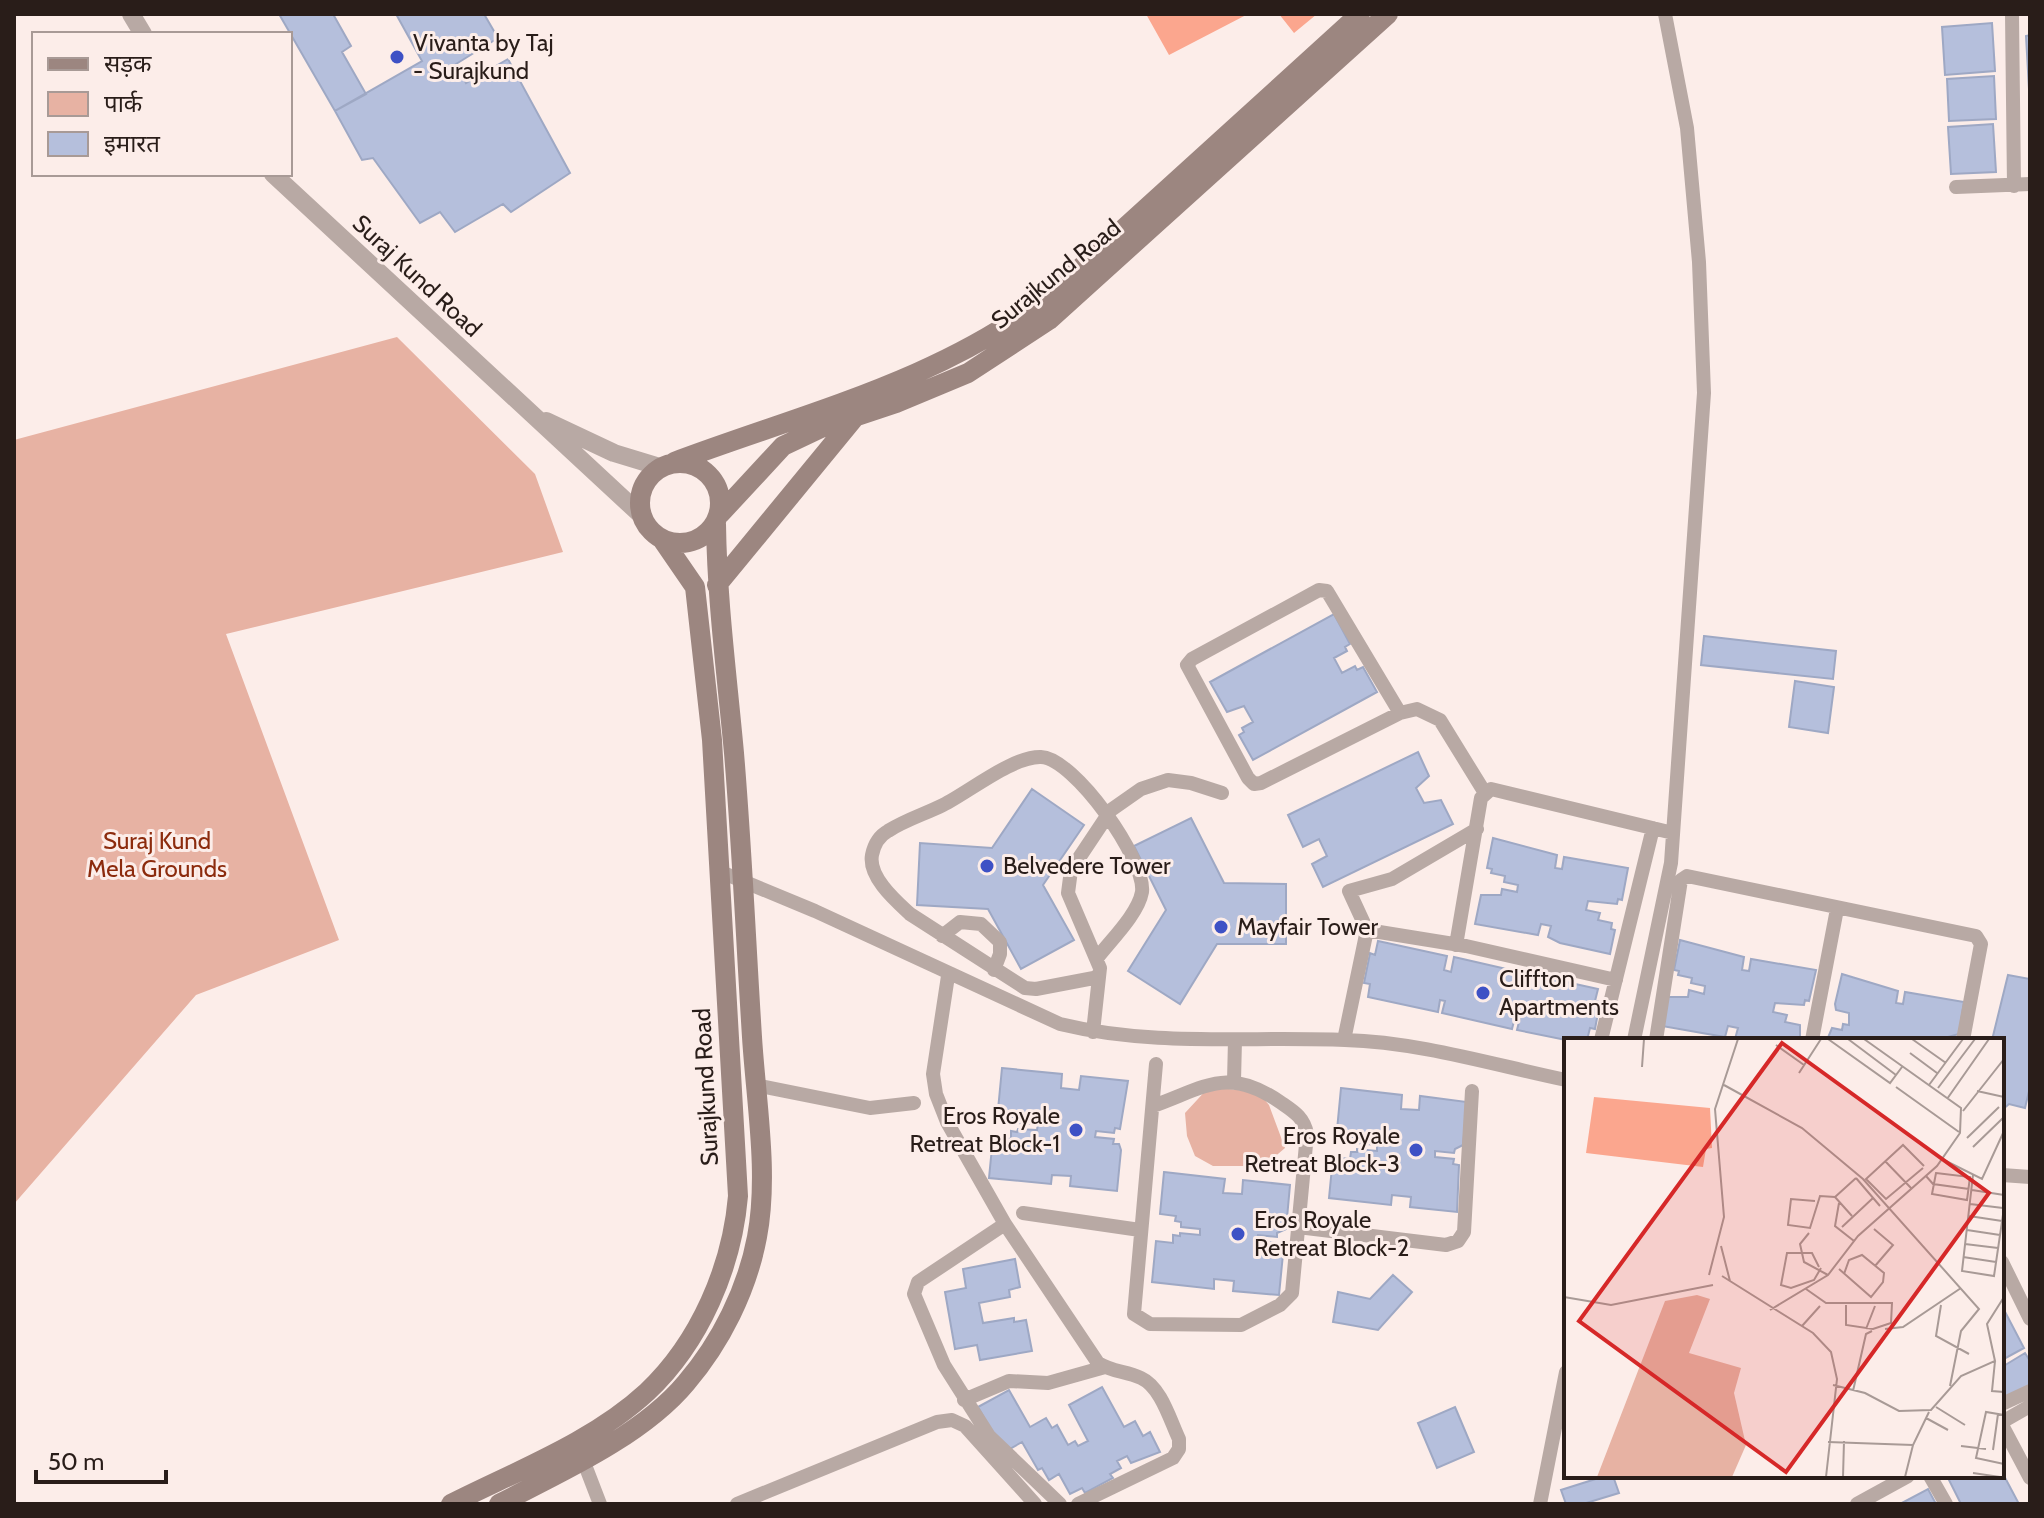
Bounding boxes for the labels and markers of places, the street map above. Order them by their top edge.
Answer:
place label: Vivanta by Taj - Surajkund [413,28,554,85]
marker: Vivanta by Taj - Surajkund [388,48,406,66]
place label: Belvedere Tower [1003,851,1171,880]
marker: Belvedere Tower [978,857,996,875]
place label: Mayfair Tower [1237,912,1378,941]
marker: Mayfair Tower [1212,918,1230,936]
place label: Cliffton Apartments [1499,964,1619,1021]
marker: Cliffton Apartments [1474,984,1492,1002]
place label: Eros Royale Retreat Block-1 [909,1101,1060,1158]
marker: Eros Royale Retreat Block-1 [1067,1121,1085,1139]
place label: Eros Royale Retreat Block-3 [1244,1121,1400,1178]
marker: Eros Royale Retreat Block-3 [1407,1141,1425,1159]
place label: Eros Royale Retreat Block-2 [1254,1205,1409,1262]
marker: Eros Royale Retreat Block-2 [1229,1225,1247,1243]

